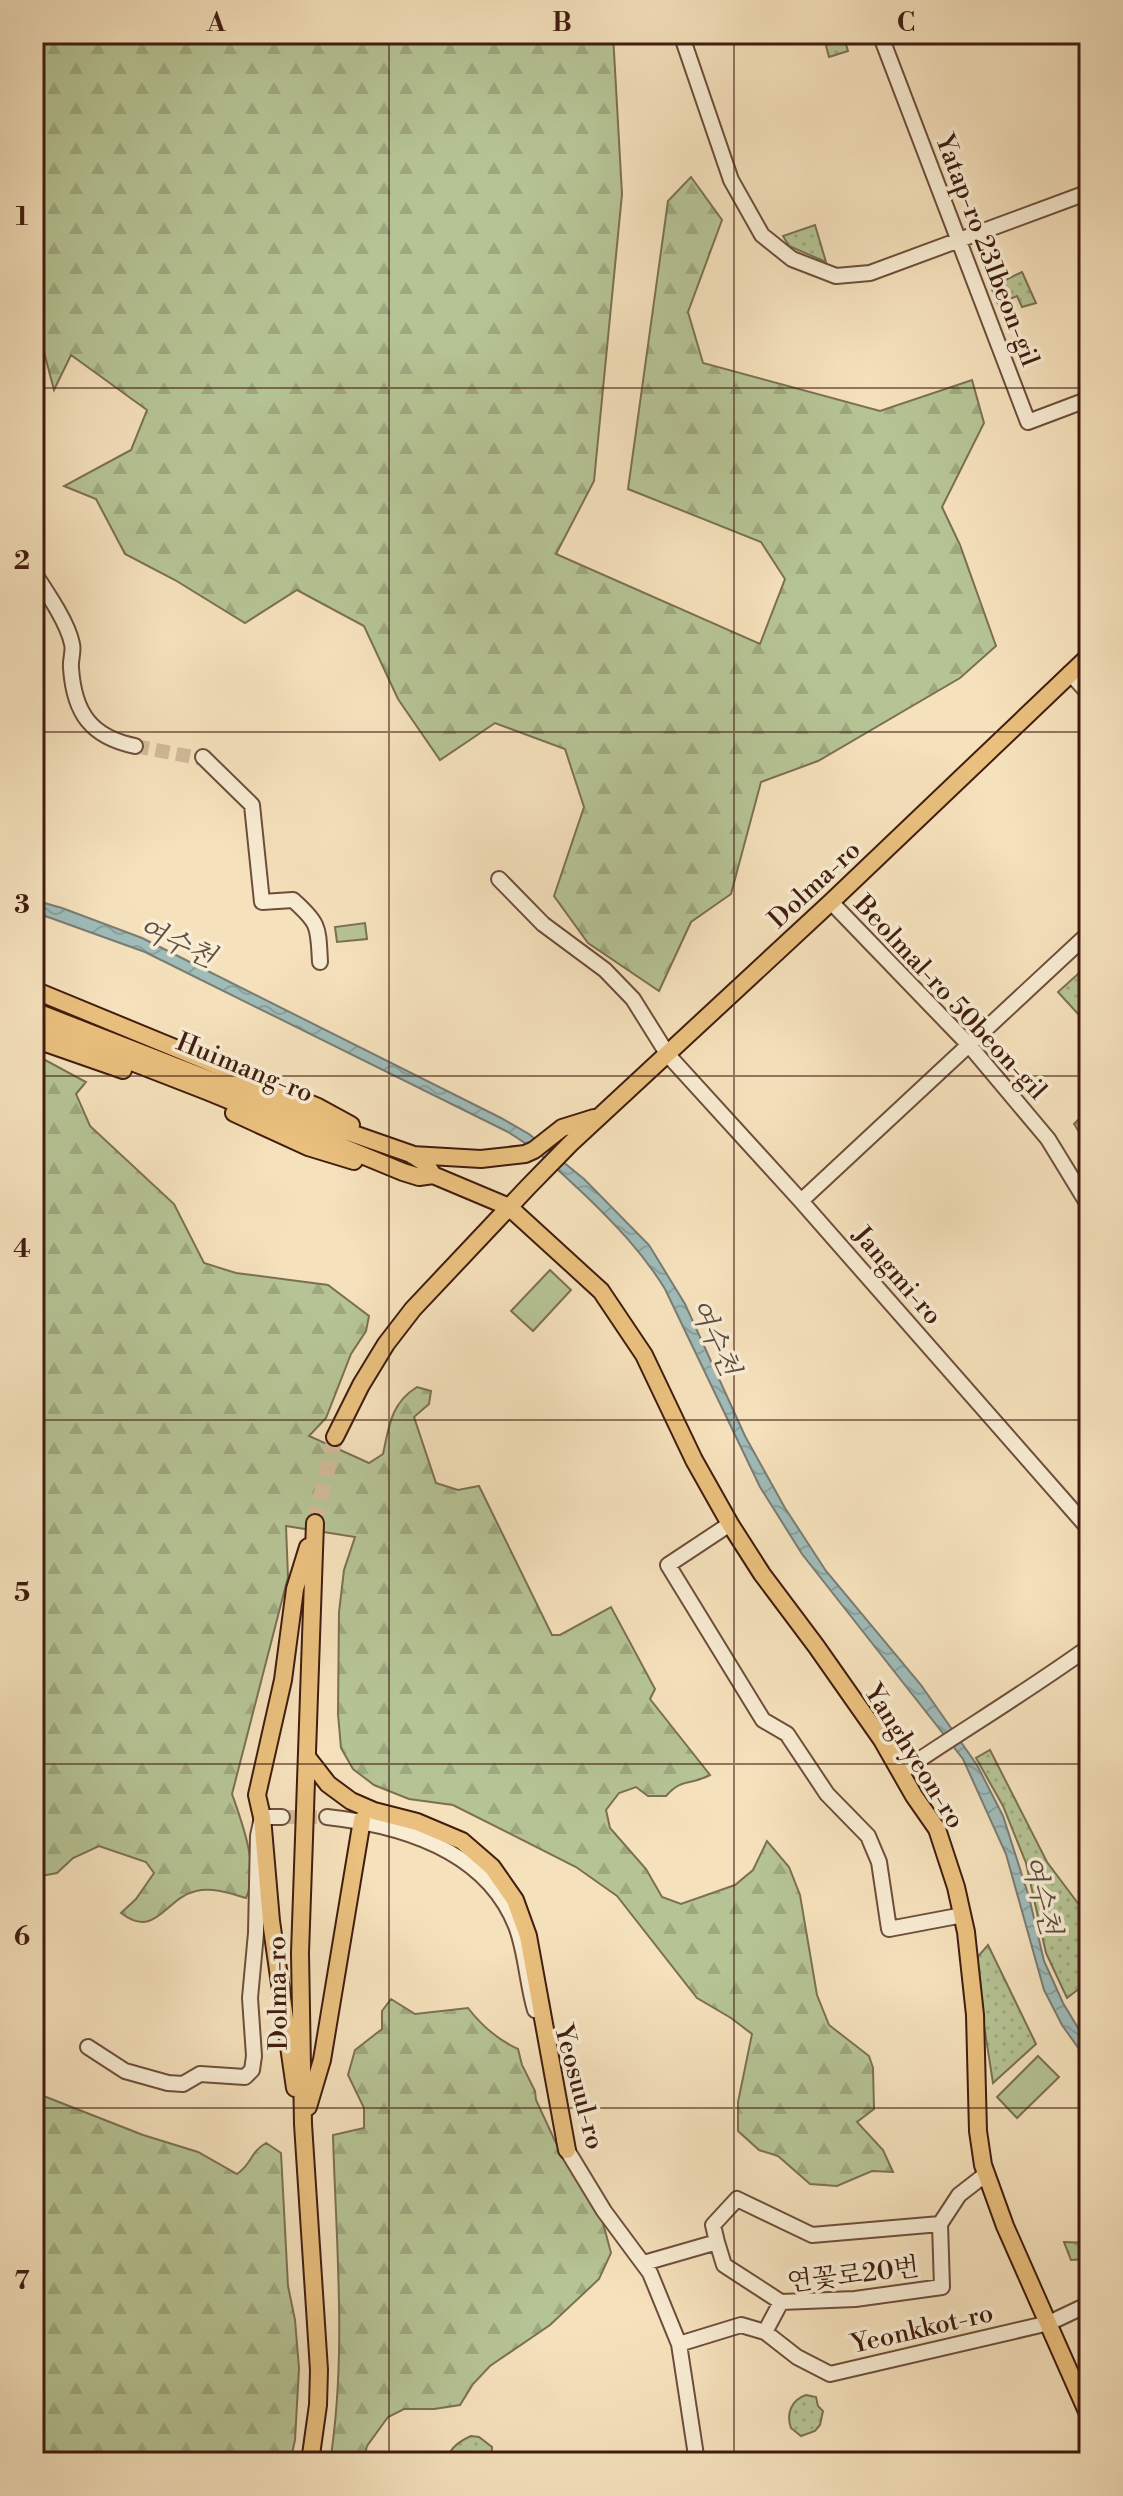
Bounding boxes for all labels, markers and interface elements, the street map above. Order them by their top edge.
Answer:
text: A [206,7,226,39]
text: B [552,7,572,39]
text: C [897,7,915,39]
street label: Yatap-ro 231beon-gil [927,128,1046,371]
text: 1 [16,201,29,233]
text: 2 [14,545,30,577]
street label: Dolma-ro [762,834,867,935]
street label: Beolmal-ro 50beon-gil [846,888,1054,1107]
text: 3 [14,889,30,921]
water label: 여수천 [132,911,222,977]
street label: Huimang-ro [171,1026,318,1110]
street label: Jangmi-ro [845,1219,949,1332]
text: 4 [13,1233,31,1265]
water label: 여수천 [681,1293,747,1384]
text: 5 [14,1577,30,1609]
street label: Yanghyeon-ro [856,1677,971,1835]
water label: 여수천 [1013,1852,1068,1941]
text: 6 [14,1921,30,1953]
street label: Dolma-ro [261,1936,295,2050]
street label: Yeosuul-ro [547,2020,611,2153]
street label: 연꽃로20번 [785,2251,921,2299]
text: 7 [14,2265,30,2297]
street label: Yeonkkot-ro [846,2297,996,2361]

